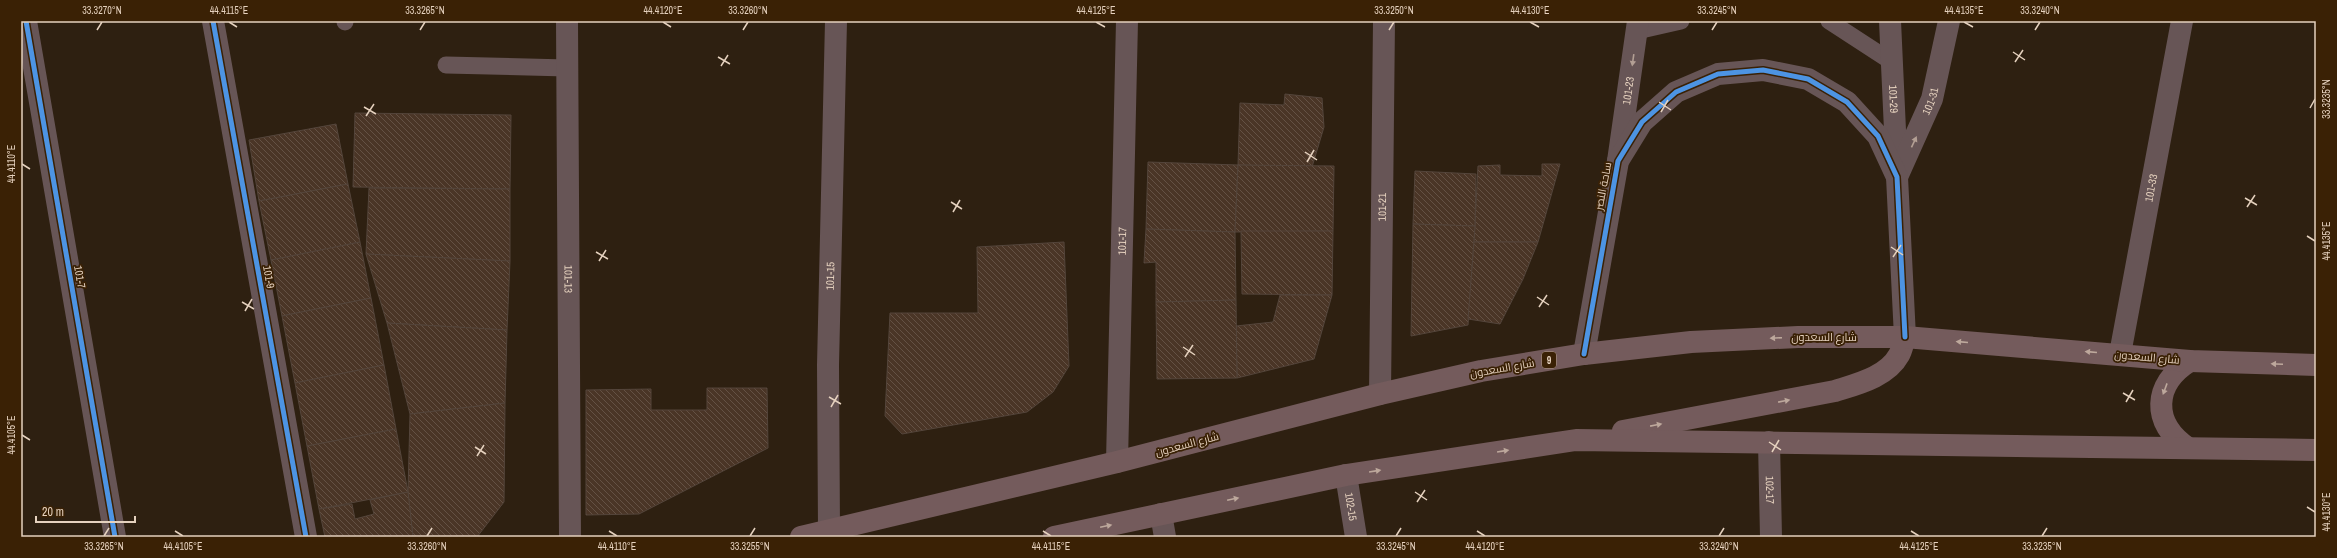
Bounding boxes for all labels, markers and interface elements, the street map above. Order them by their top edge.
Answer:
text: 33.3270°N [82,4,122,17]
text: 44.4115°E [210,4,248,17]
text: 33.3265°N [405,4,445,17]
text: 44.4120°E [643,4,683,17]
text: 33.3260°N [728,4,768,17]
text: 44.4125°E [1076,4,1116,17]
text: 33.3250°N [1374,4,1414,17]
text: 44.4130°E [1510,4,1550,17]
text: 33.3245°N [1697,4,1737,17]
text: 44.4135°E [1944,4,1984,17]
text: 33.3240°N [2020,4,2060,17]
one-way arrow [1630,53,1636,66]
street label: 101-23 [1619,76,1637,106]
text: 33.3235°N [2320,79,2333,119]
street label: 101-29 [1886,85,1901,113]
street label: 101-31 [1919,86,1941,117]
one-way arrow [1910,136,1917,148]
text: 44.4110°E [5,145,18,183]
street label: ساحة النصر [1591,161,1615,212]
street label: 101-33 [2141,173,2160,203]
street label: 101-21 [1375,193,1389,221]
text: 44.4135°E [2320,221,2333,261]
street label: 101-17 [1115,227,1129,255]
street label: 101-15 [823,262,837,290]
street label: 101-7 [71,264,89,290]
street label: 101-9 [260,264,278,290]
street label: 101-13 [561,265,576,293]
street label: شارع السعدون [1791,330,1857,345]
one-way arrow [1770,334,1782,341]
one-way arrow [1956,338,1968,345]
street label: شارع السعدون [2114,347,2180,368]
one-way arrow [2085,348,2097,355]
road number: 9 [1542,352,1556,368]
street label: شارع السعدون [1469,355,1536,382]
one-way arrow [2271,360,2283,367]
one-way arrow [2162,383,2168,395]
one-way arrow [1778,397,1790,403]
text: 44.4105°E [5,415,18,455]
one-way arrow [1650,421,1662,427]
street label: شارع السعدون [1154,429,1221,460]
one-way arrow [1497,448,1509,454]
one-way arrow [1369,468,1381,474]
street label: 102-17 [1763,476,1777,504]
street label: 102-15 [1342,492,1360,522]
text: 44.4130°E [2320,492,2333,532]
one-way arrow [1227,495,1240,501]
scale bar [36,498,135,524]
text: 20 m [42,504,64,520]
one-way arrow [1100,522,1112,528]
text: 33.3265°N [84,540,124,553]
text: 44.4105°E [163,540,203,553]
text: 33.3260°N [407,540,447,553]
text: 44.4110°E [598,540,636,553]
text: 33.3255°N [730,540,770,553]
text: 44.4115°E [1032,540,1070,553]
text: 33.3245°N [1376,540,1416,553]
text: 44.4120°E [1465,540,1505,553]
text: 33.3240°N [1699,540,1739,553]
text: 44.4125°E [1899,540,1939,553]
text: 33.3235°N [2022,540,2062,553]

